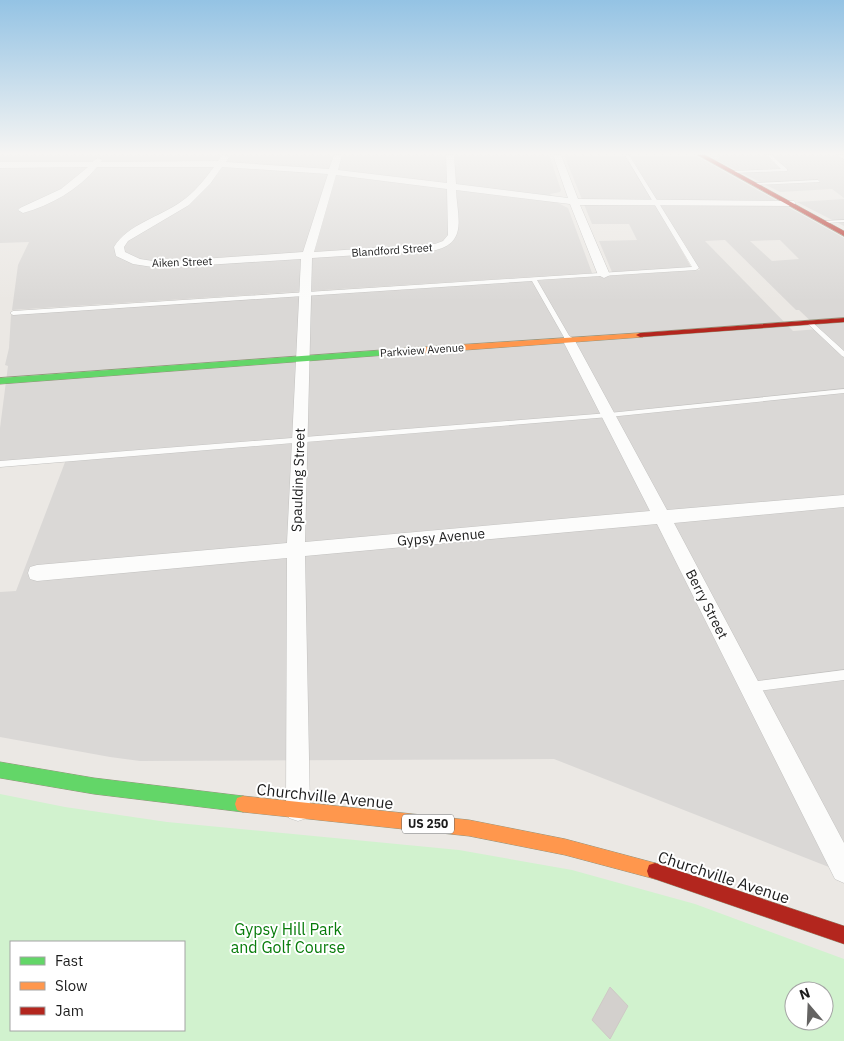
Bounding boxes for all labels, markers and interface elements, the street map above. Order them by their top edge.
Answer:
street label: Blandford Street [351,240,433,260]
street label: Aiken Street [152,254,213,270]
street label: Parkview Avenue [380,340,464,360]
street label: Spaulding Street [287,428,309,532]
street label: Gypsy Avenue [396,524,486,550]
street label: Berry Street [682,566,732,642]
street label: Churchville Avenue [256,779,395,813]
road number: US 250 [402,814,454,834]
street label: Churchville Avenue [656,846,793,908]
park label: Gypsy Hill Park and Golf Course [231,919,345,957]
legend [10,941,185,1031]
text: Fast [55,951,83,970]
text: Slow [55,976,88,995]
north arrow [784,981,834,1031]
text: N [797,984,812,1004]
text: Jam [55,1001,84,1020]

